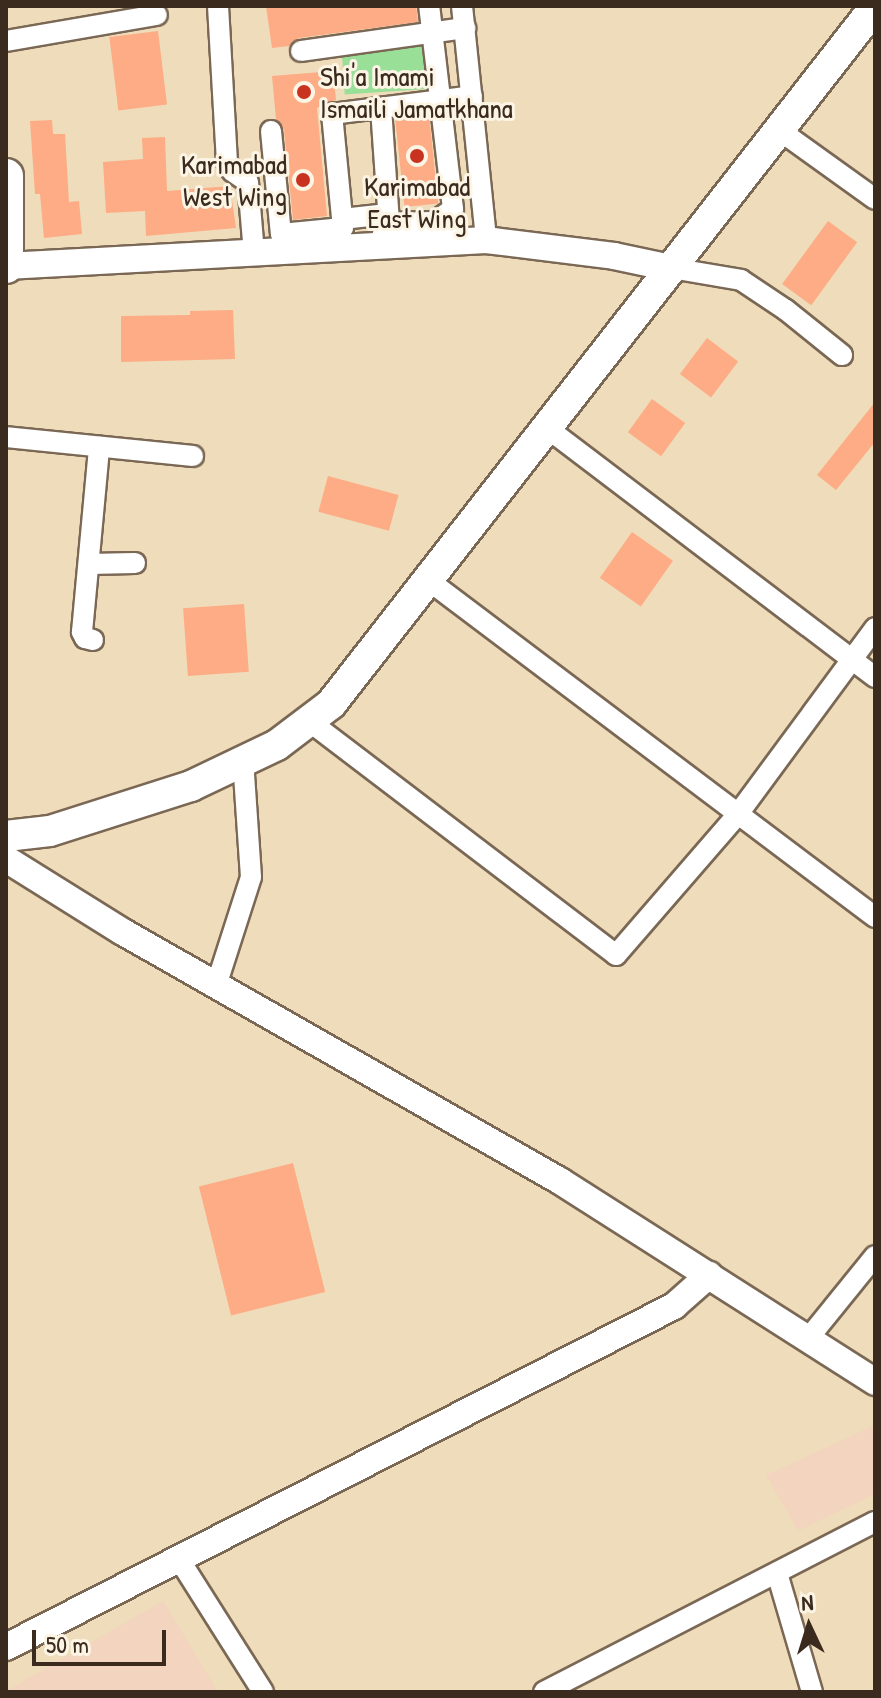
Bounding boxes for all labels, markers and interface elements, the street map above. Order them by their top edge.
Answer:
place label: Shi'a Imami Ismaili Jamatkhana [320,59,513,125]
marker: Shi'a Imami Ismaili Jamatkhana [295,83,313,101]
place label: Karimabad West Wing [181,147,287,213]
marker: Karimabad East Wing [408,147,426,165]
place label: Karimabad East Wing [364,169,470,235]
marker: Karimabad West Wing [294,171,312,189]
north arrow [769,1586,849,1666]
text: N [800,1587,814,1617]
scale bar [36,1614,170,1664]
text: 50 m [46,1628,89,1660]

